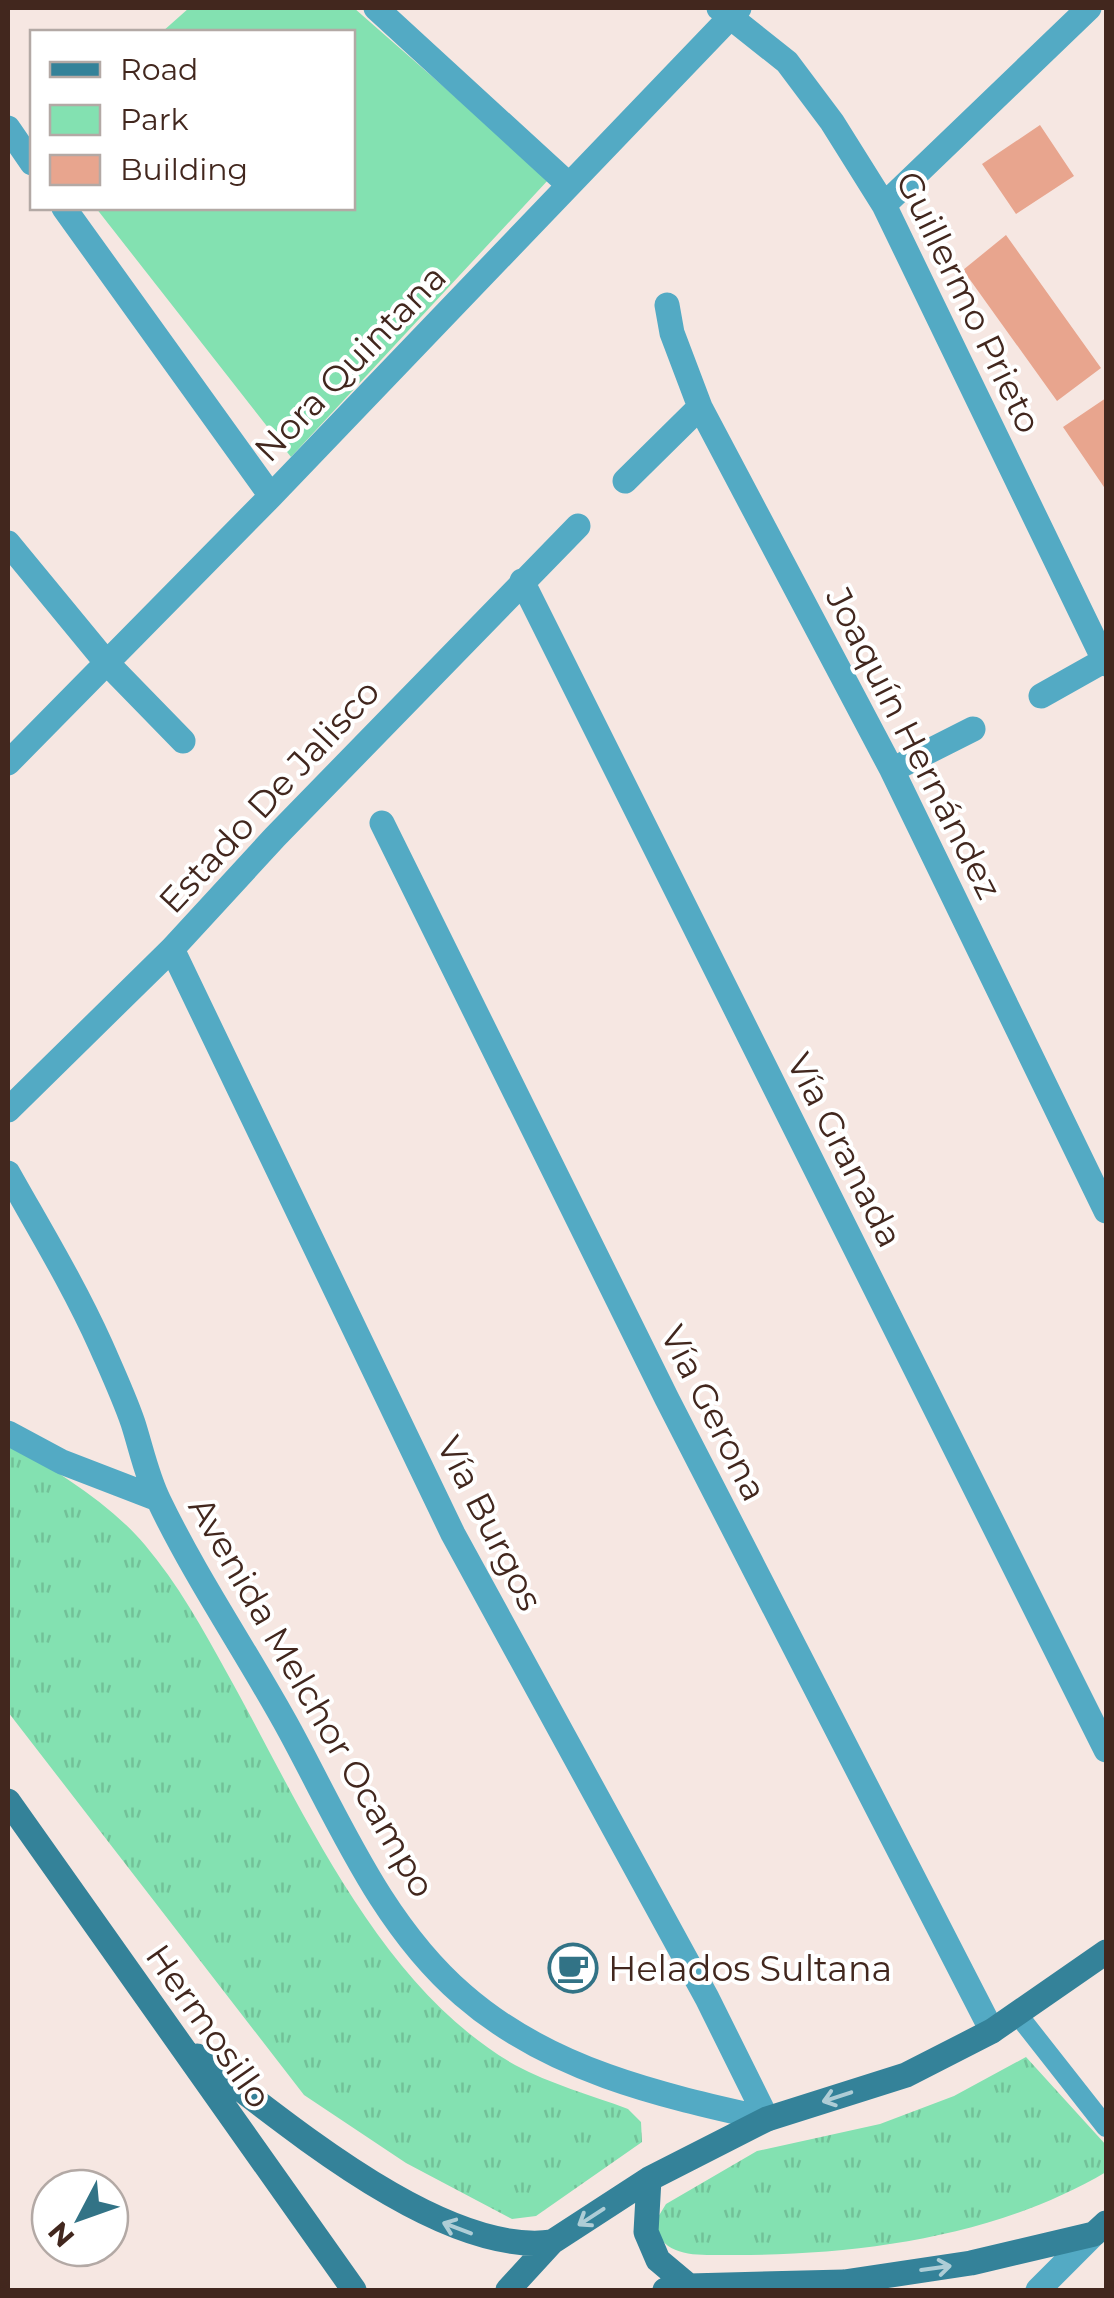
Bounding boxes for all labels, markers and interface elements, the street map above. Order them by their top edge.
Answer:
legend [30,30,355,210]
text: Road [120,51,198,88]
text: Park [120,101,189,138]
text: Building [120,151,248,188]
street label: Guillermo Prieto [887,164,1051,440]
street label: Nora Quintana [245,256,455,470]
street label: Joaquín Hernández [816,579,1011,906]
street label: Estado De Jalisco [150,670,388,922]
street label: Vía Granada [778,1046,912,1254]
street label: Vía Gerona [651,1318,777,1508]
street label: Vía Burgos [428,1429,552,1617]
street label: Avenida Melchor Ocampo [180,1489,444,1905]
street label: Hermosillo [137,1936,281,2116]
cafe icon: Helados Sultana [547,1942,599,1994]
place label: Helados Sultana [608,1947,892,1990]
one-way arrow [822,2089,853,2107]
north arrow [30,2168,130,2268]
one-way arrow [577,2207,605,2228]
text: N [41,2215,81,2254]
one-way arrow [442,2217,473,2235]
one-way arrow [919,2259,952,2277]

